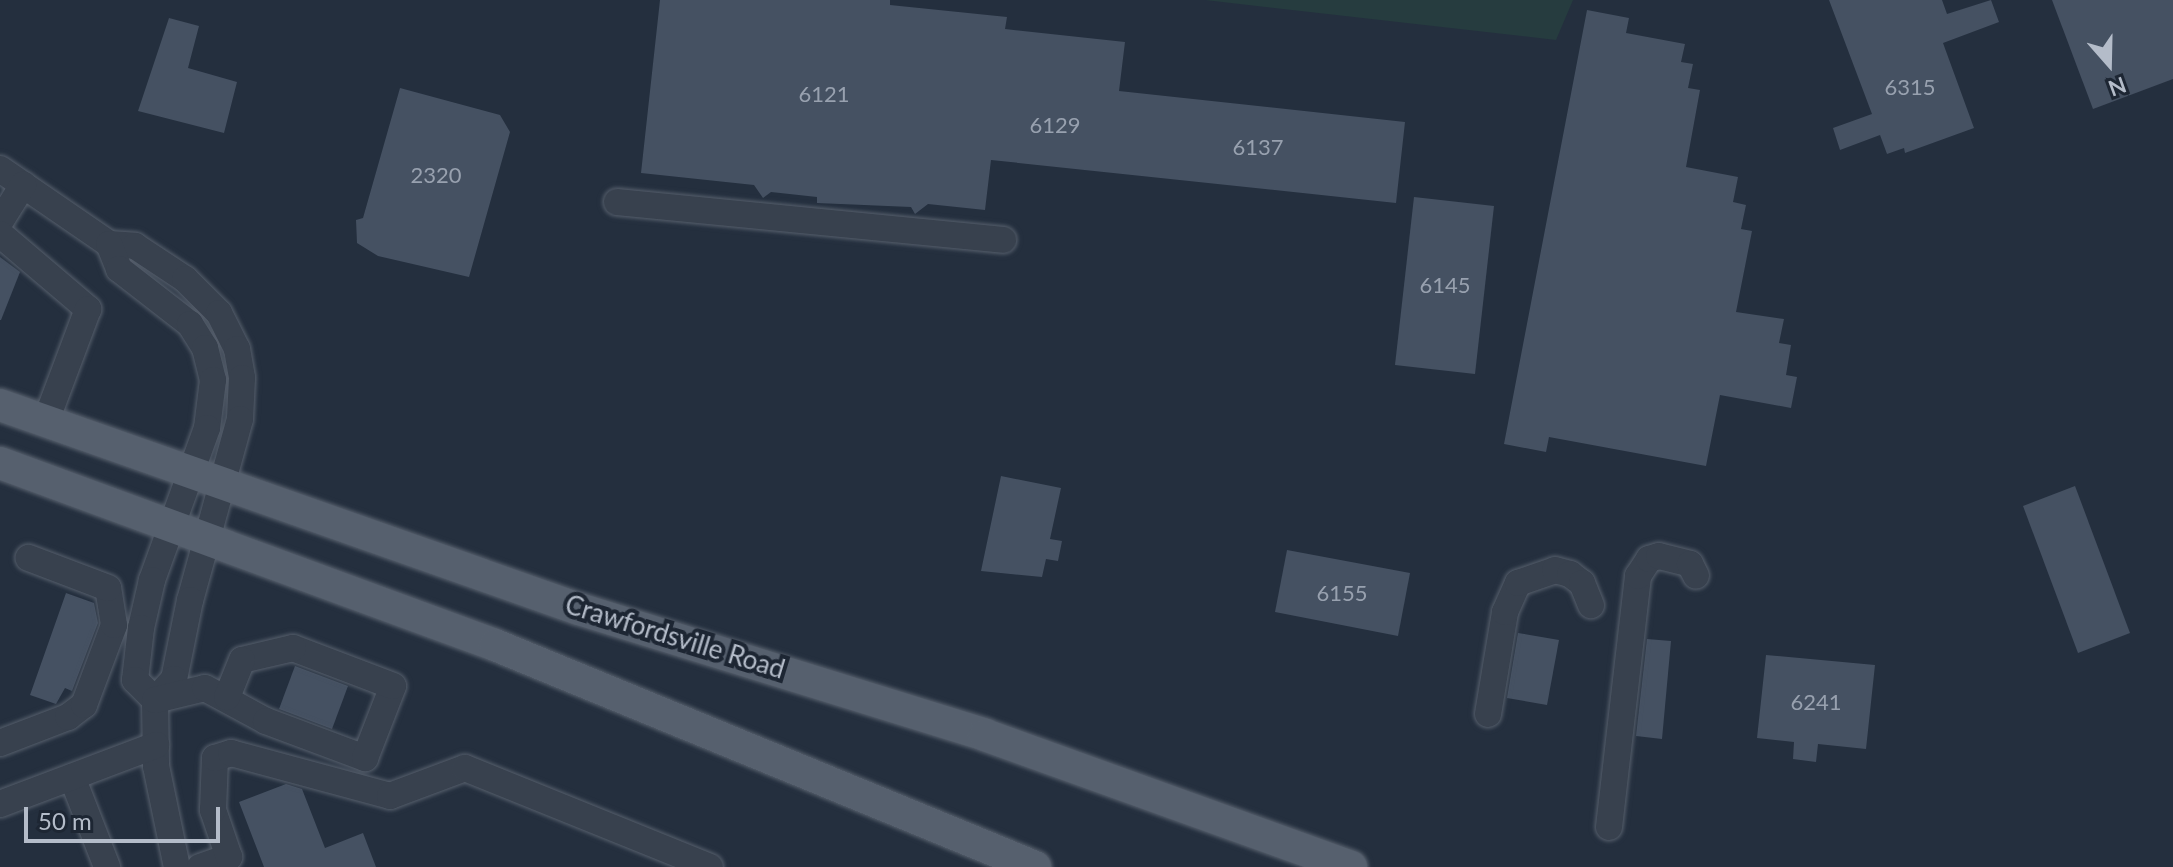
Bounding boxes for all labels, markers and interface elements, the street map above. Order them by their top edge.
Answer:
north arrow [2069,24,2149,104]
text: N [2105,71,2130,103]
house number: 6315 [1884,74,1936,100]
house number: 6121 [798,81,850,107]
house number: 6129 [1029,112,1081,138]
house number: 6137 [1232,134,1284,160]
house number: 2320 [410,162,462,188]
house number: 6145 [1419,272,1471,298]
house number: 6155 [1316,580,1368,606]
street label: Crawfordsville Road [562,589,788,685]
house number: 6241 [1790,689,1842,715]
scale bar [28,791,224,841]
text: 50 m [38,806,92,835]

